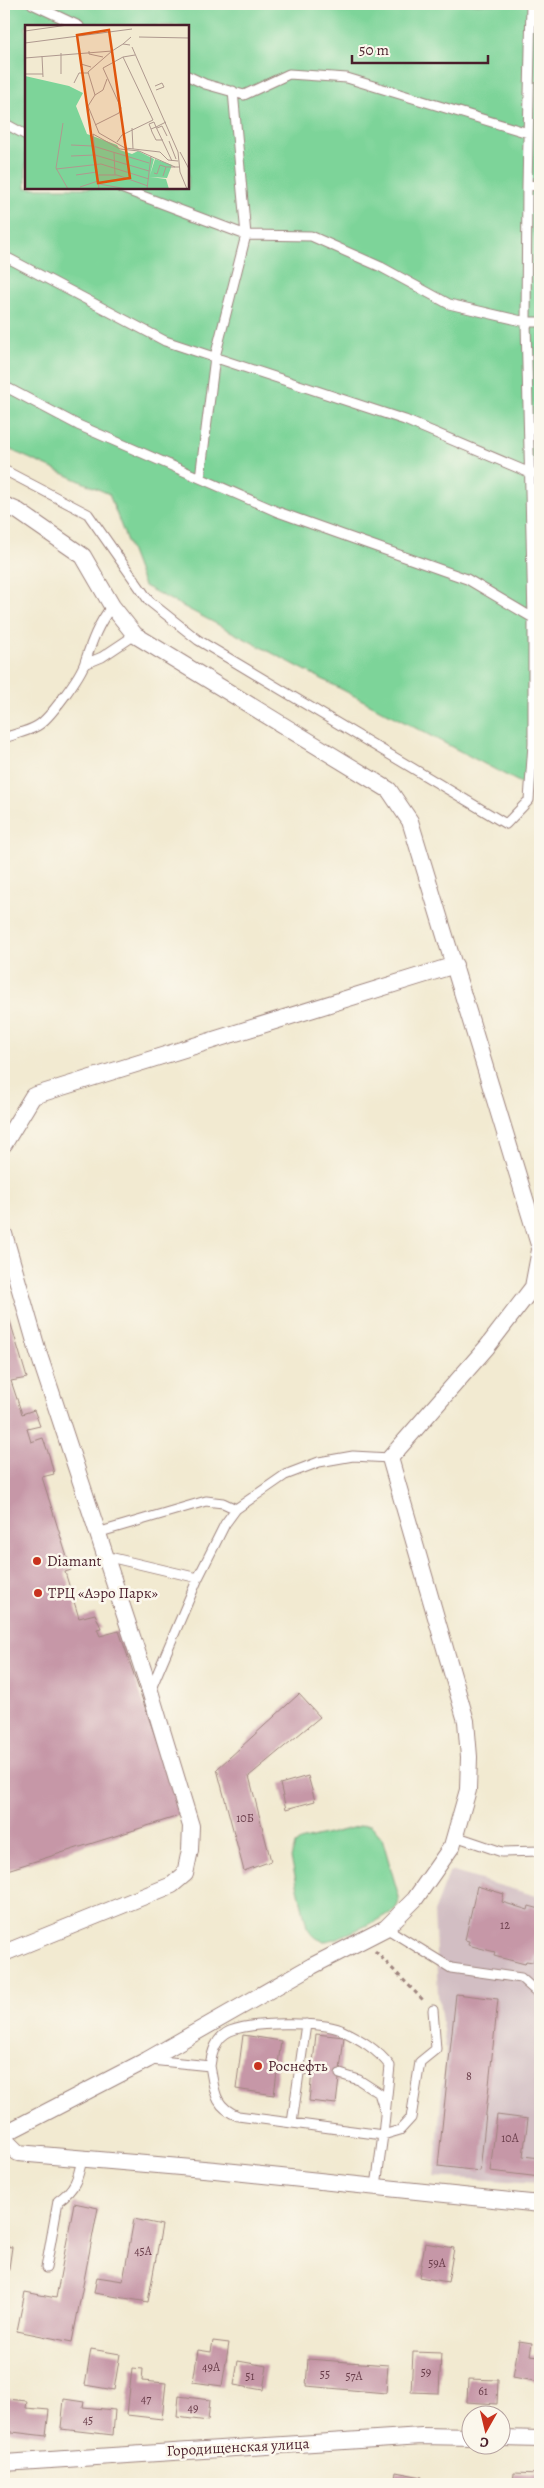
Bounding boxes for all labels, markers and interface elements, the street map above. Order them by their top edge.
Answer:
inset map [25,25,189,189]
scale bar [352,32,488,64]
text: 50 m [359,40,389,60]
place label: Diamant [47,1551,101,1571]
marker: Diamant [31,1555,43,1567]
place label: ТРЦ «Аэро Парк» [48,1583,159,1603]
marker: ТРЦ «Аэро Парк» [32,1587,44,1599]
house number: 10Б [236,1810,254,1826]
house number: 12 [500,1917,510,1933]
place label: Роснефть [268,2056,328,2076]
marker: Роснефть [252,2060,264,2072]
house number: 8 [466,2068,472,2084]
house number: 10А [501,2130,520,2146]
house number: 45А [134,2243,153,2259]
house number: 59А [428,2255,447,2271]
house number: 49А [202,2359,221,2375]
house number: 59 [421,2364,431,2380]
house number: 55 [320,2366,330,2382]
house number: 51 [245,2368,255,2384]
house number: 57А [345,2368,364,2384]
house number: 61 [478,2383,488,2399]
house number: 47 [141,2391,152,2407]
house number: 49 [188,2400,198,2416]
north arrow [462,2406,512,2456]
house number: 45 [83,2412,93,2428]
text: С [478,2432,490,2452]
street label: Городищенская улица [166,2433,310,2461]

